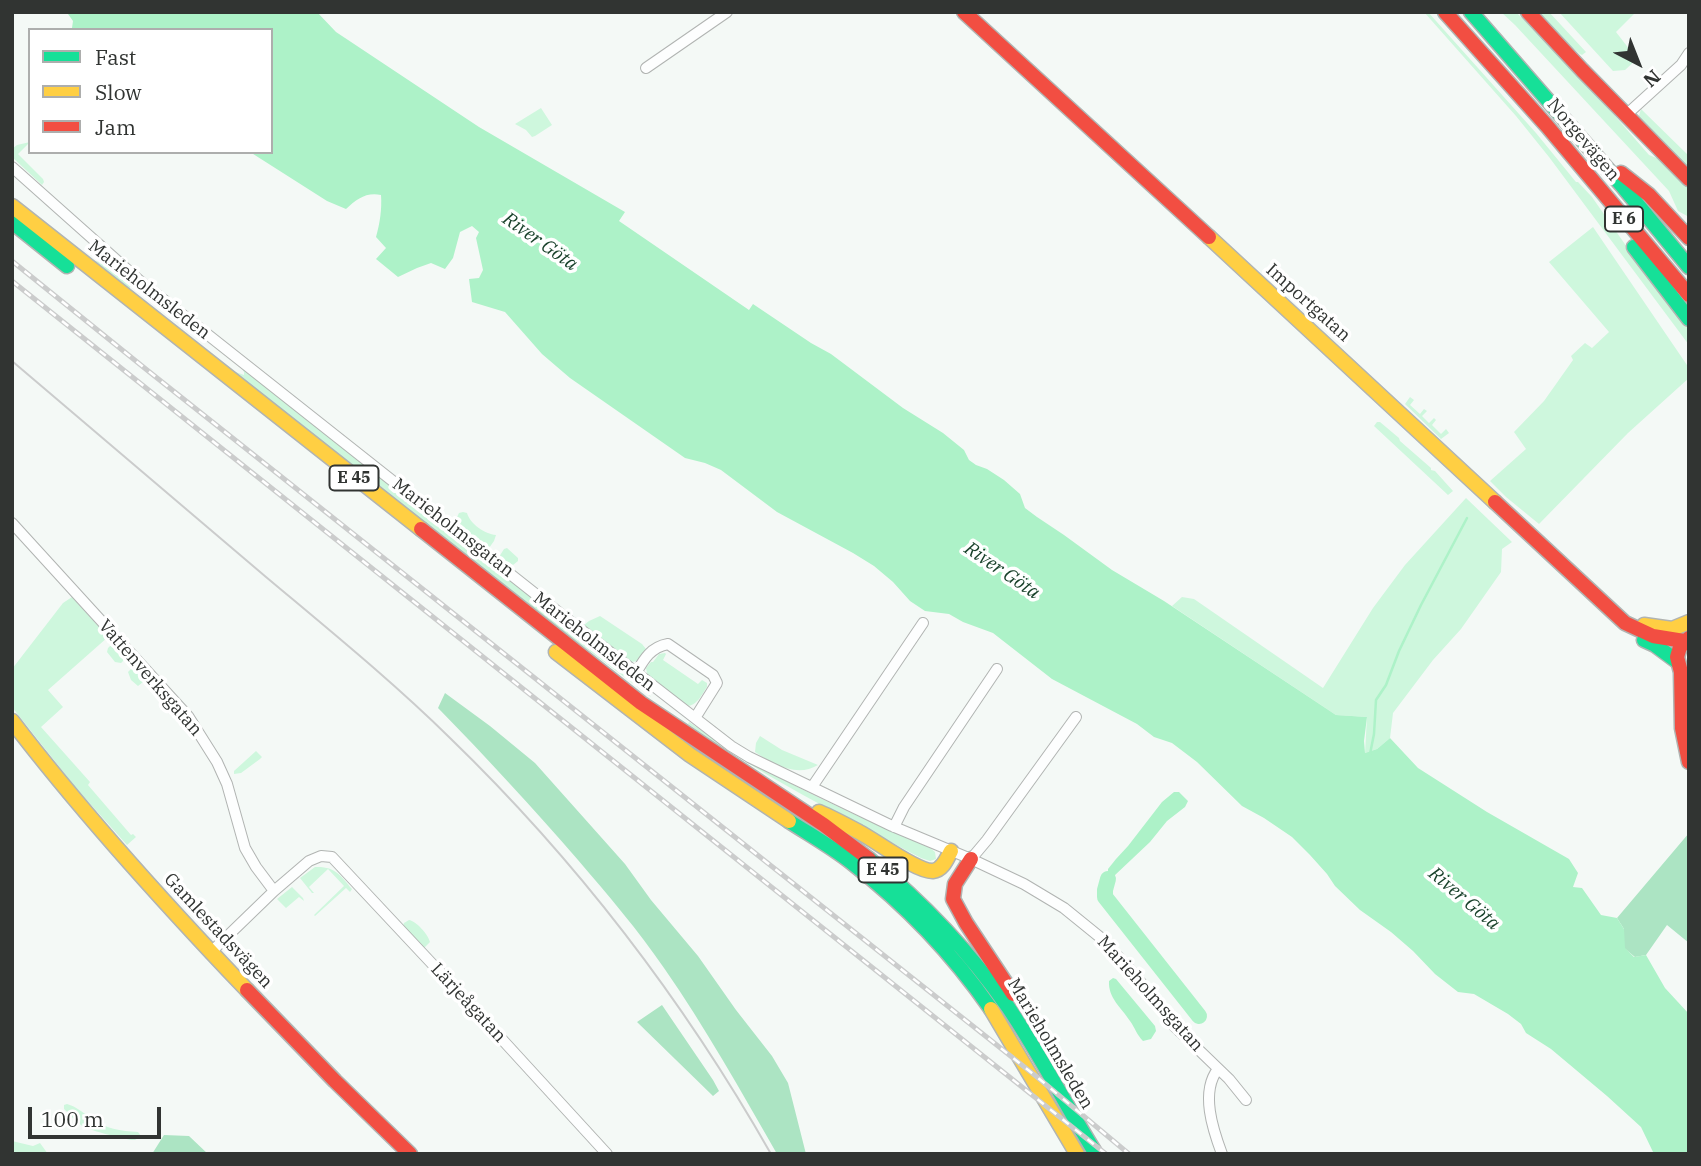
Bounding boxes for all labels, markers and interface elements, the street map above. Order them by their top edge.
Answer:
legend [28,28,273,154]
north arrow [1603,28,1673,98]
text: Fast [95,43,136,71]
text: N [1638,65,1666,93]
text: Slow [95,78,142,106]
street label: Norgevägen [1542,94,1624,186]
text: Jam [95,113,136,141]
road number: E 6 [1605,206,1643,232]
water label: River Göta [498,208,582,276]
street label: Marieholmsleden [84,236,214,344]
street label: Importgatan [1261,259,1355,347]
road number: E 45 [330,466,378,491]
street label: Marieholmsgatan [388,474,518,582]
water label: River Göta [960,537,1044,605]
street label: Marieholmsleden [529,588,659,696]
street label: Vattenverksgatan [94,615,206,741]
road number: E 45 [858,858,908,883]
water label: River Göta [1424,863,1504,935]
street label: Gamlestadsvägen [159,869,277,993]
street label: Marieholmsgatan [1092,932,1208,1056]
street label: Lärjeågatan [426,959,510,1047]
street label: Marieholmsleden [1002,975,1098,1113]
scale bar [32,1092,164,1136]
text: 100 m [41,1105,104,1133]

